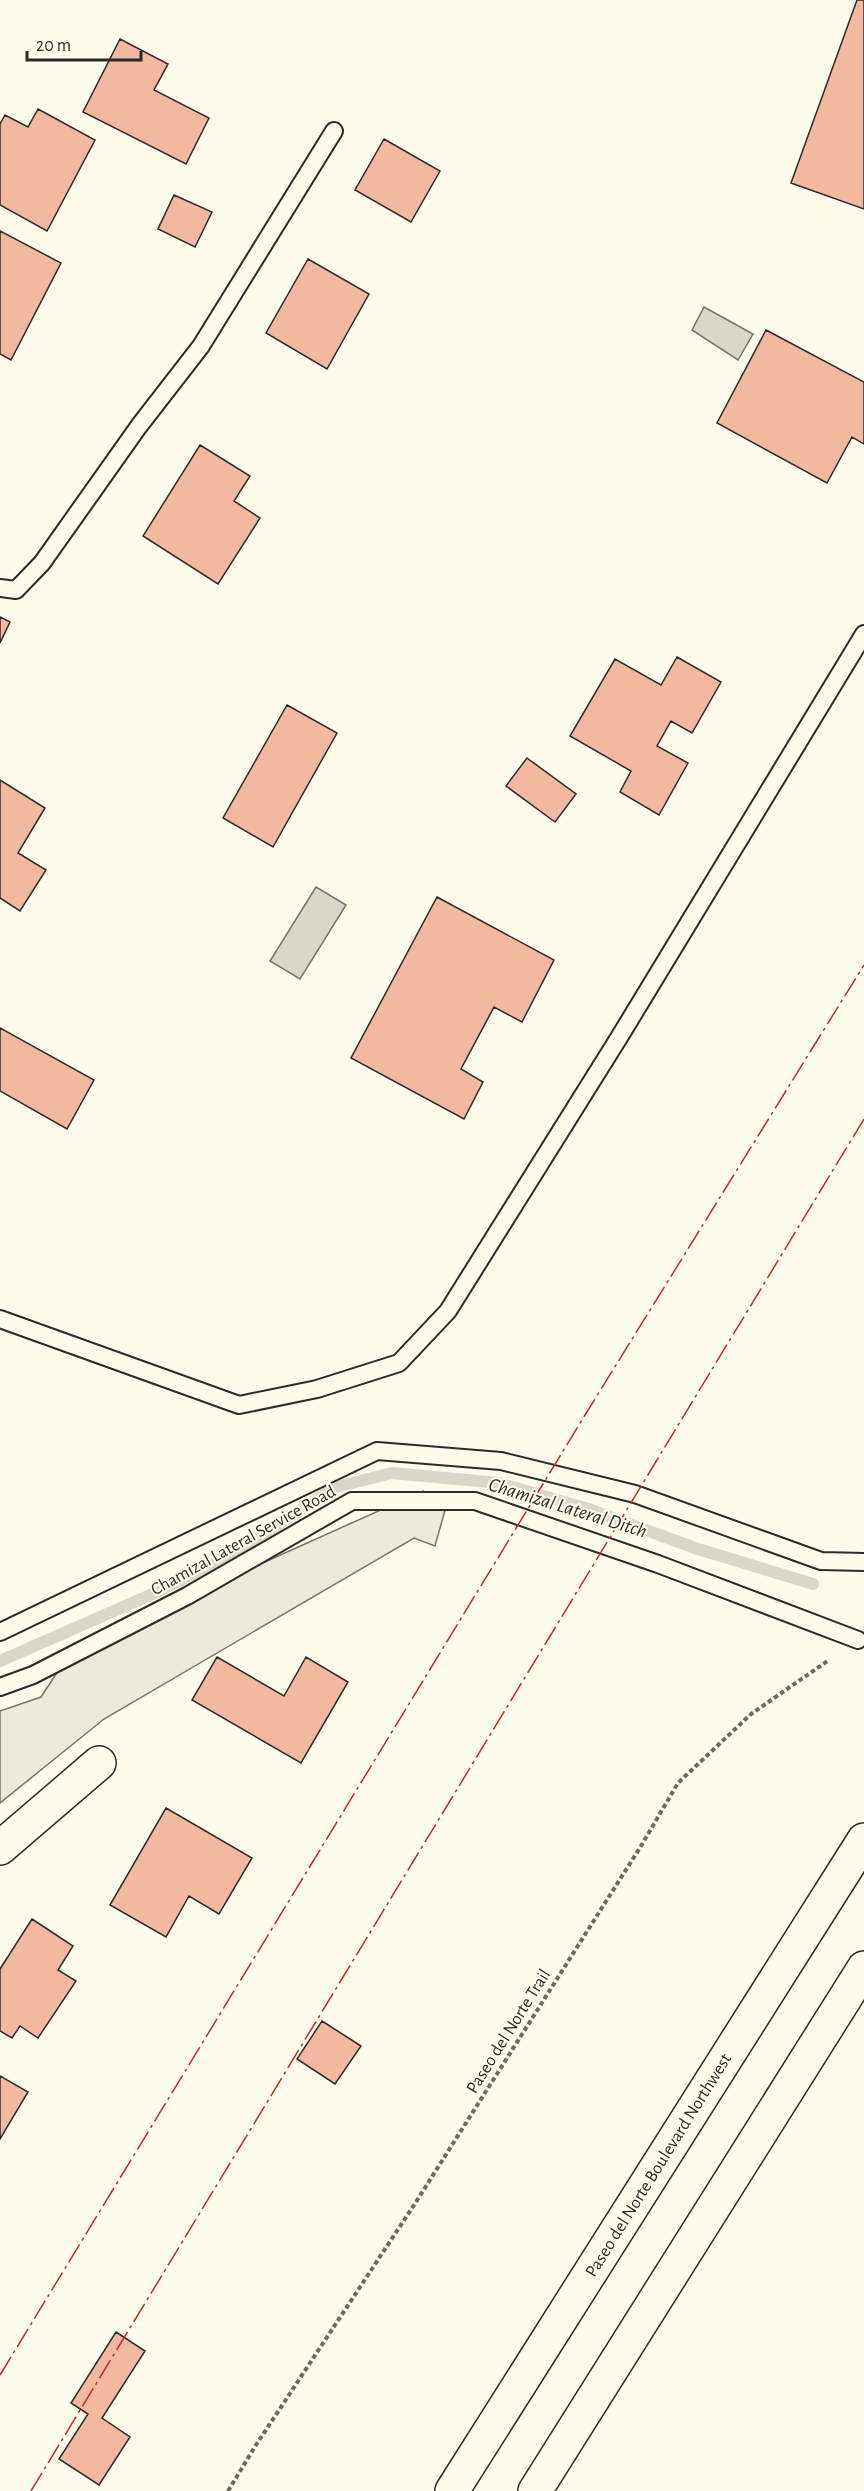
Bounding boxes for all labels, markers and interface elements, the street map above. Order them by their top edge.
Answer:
scale bar [27,24,141,62]
text: 20 m [36,37,71,55]
water label: Chamizal Lateral Ditch [486,1474,649,1542]
street label: Chamizal Lateral Service Road [148,1483,339,1599]
street label: Paseo del Norte Trail [463,1966,554,2097]
street label: Paseo del Norte Boulevard Northwest [582,2050,735,2280]

